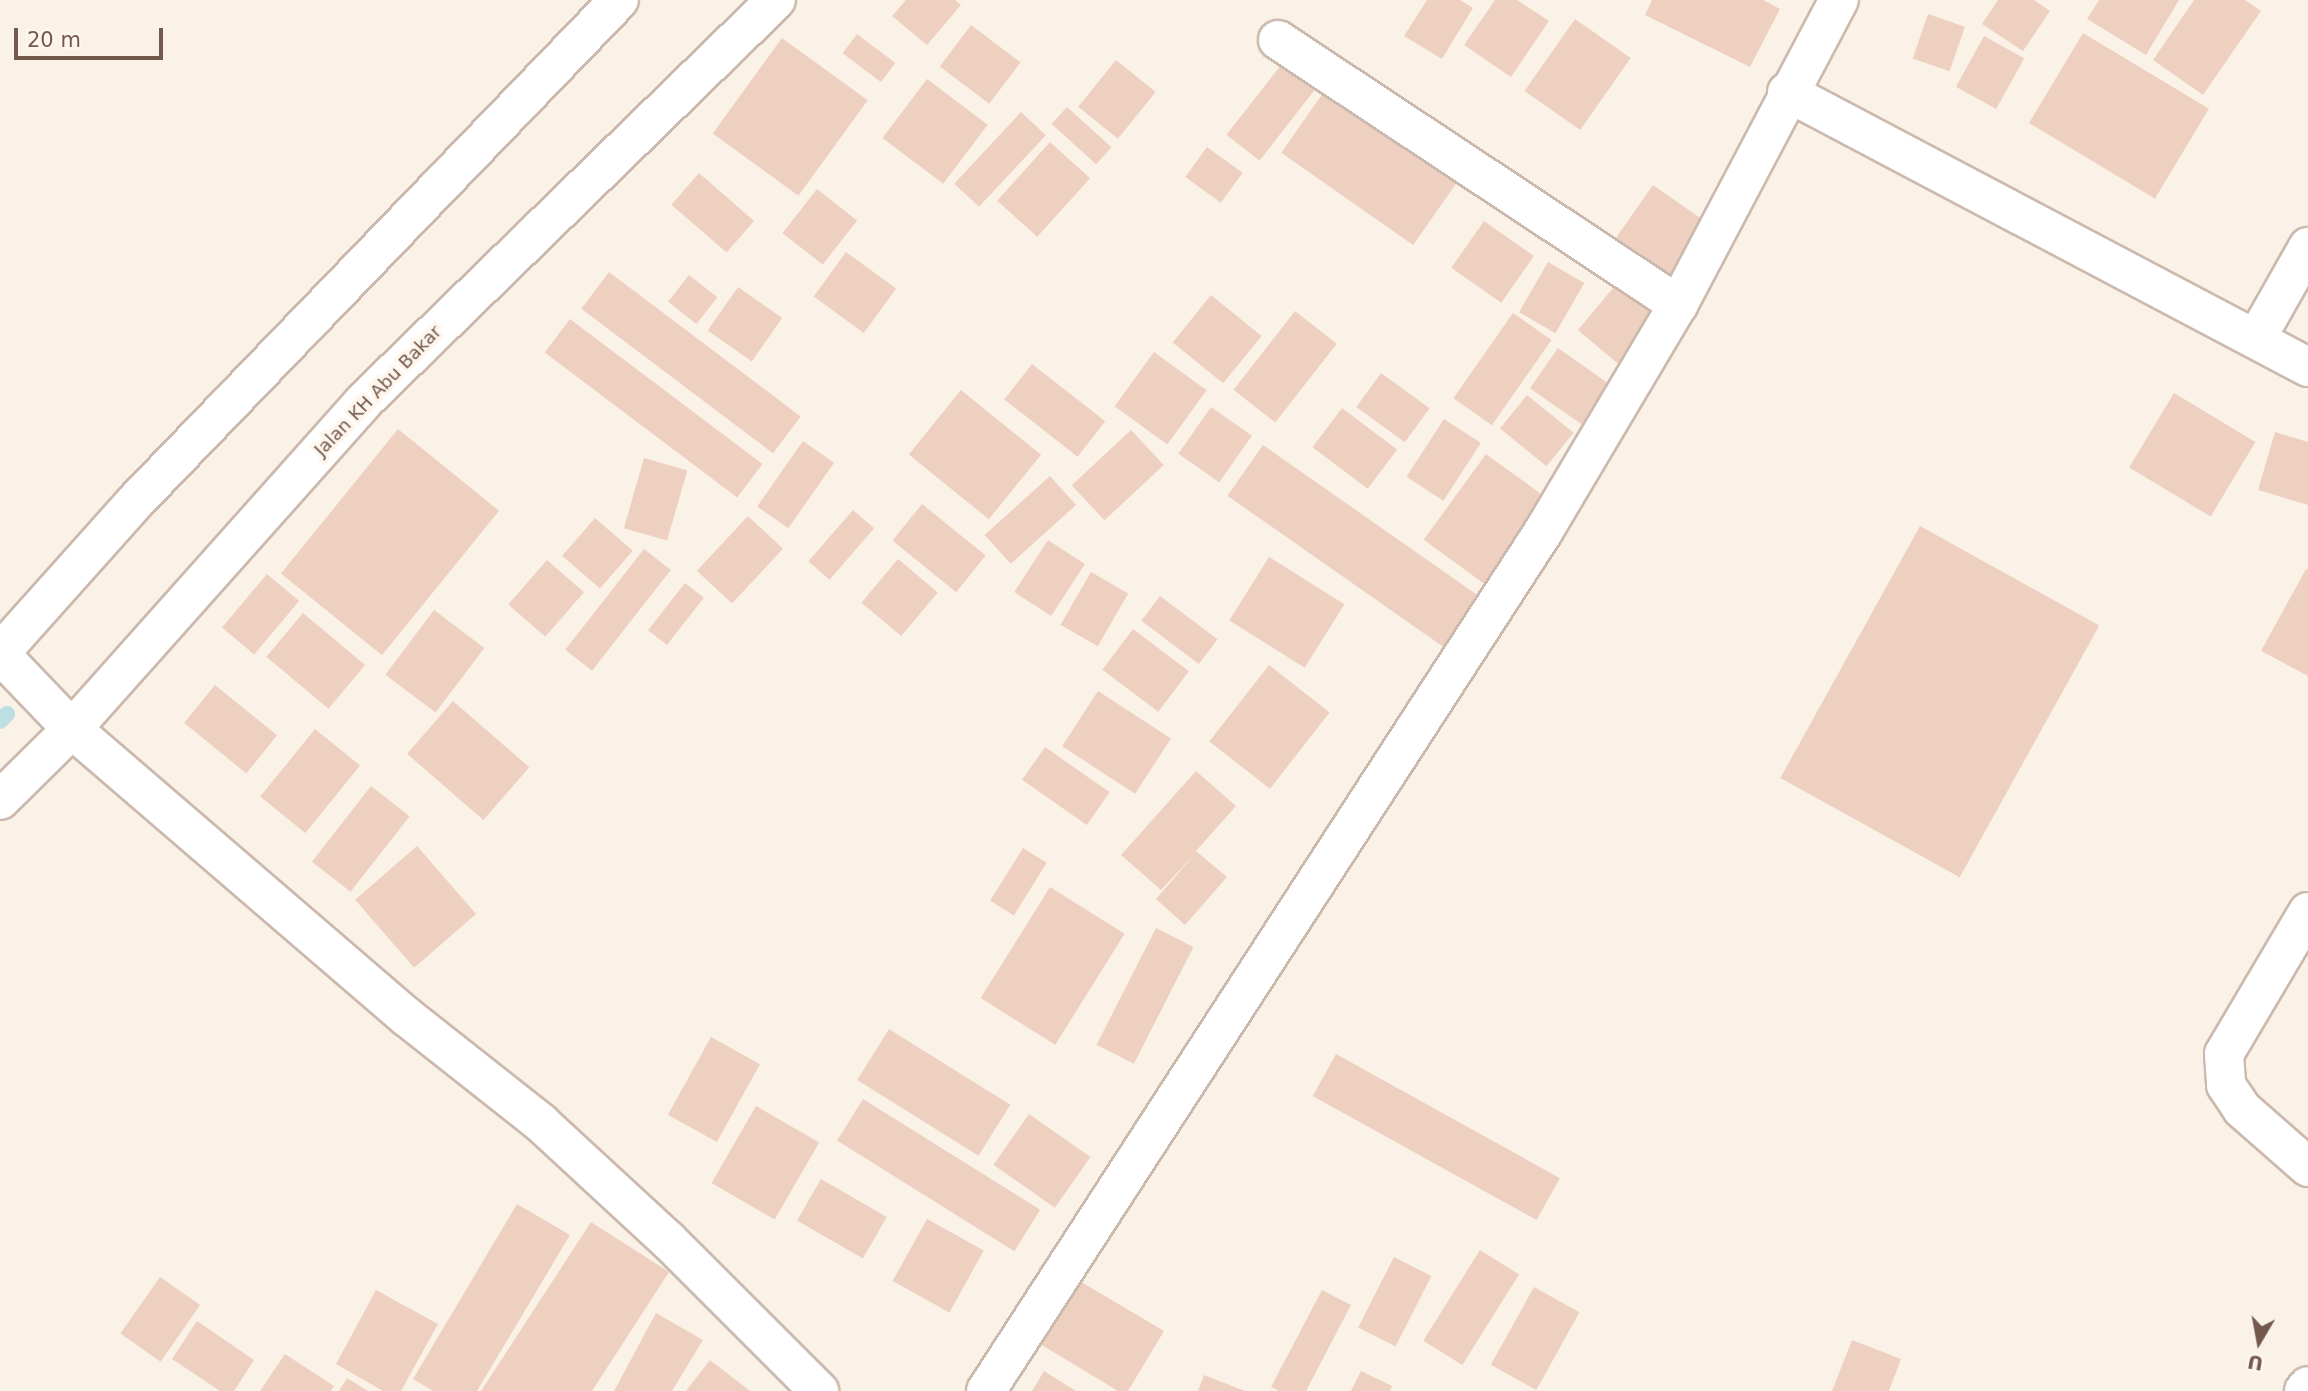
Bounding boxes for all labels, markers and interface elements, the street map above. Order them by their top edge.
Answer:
scale bar [18,14,166,58]
text: 20 m [27,28,81,52]
street label: Jalan KH Abu Bakar [310,321,446,461]
north arrow [2224,1307,2294,1377]
text: U [2246,1351,2265,1375]

